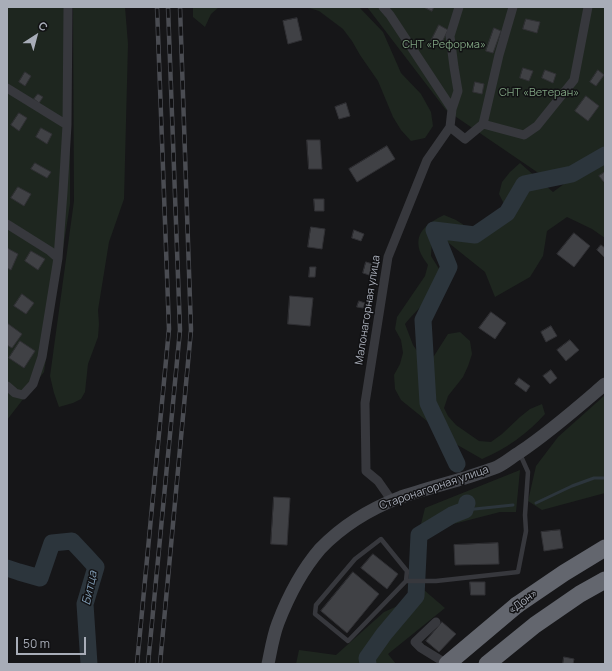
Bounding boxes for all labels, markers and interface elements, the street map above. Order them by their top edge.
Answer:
north arrow [16,16,56,56]
text: С [36,17,51,34]
park label: СНТ «Реформа» [402,38,486,52]
park label: СНТ «Ветеран» [499,86,579,100]
street label: Малонагорная улица [353,254,383,366]
street label: Старонагорная улица [378,463,490,513]
water label: Битца [79,570,101,606]
street label: «Дон» [506,587,540,617]
scale bar [18,629,88,655]
text: 50 m [23,635,50,652]

